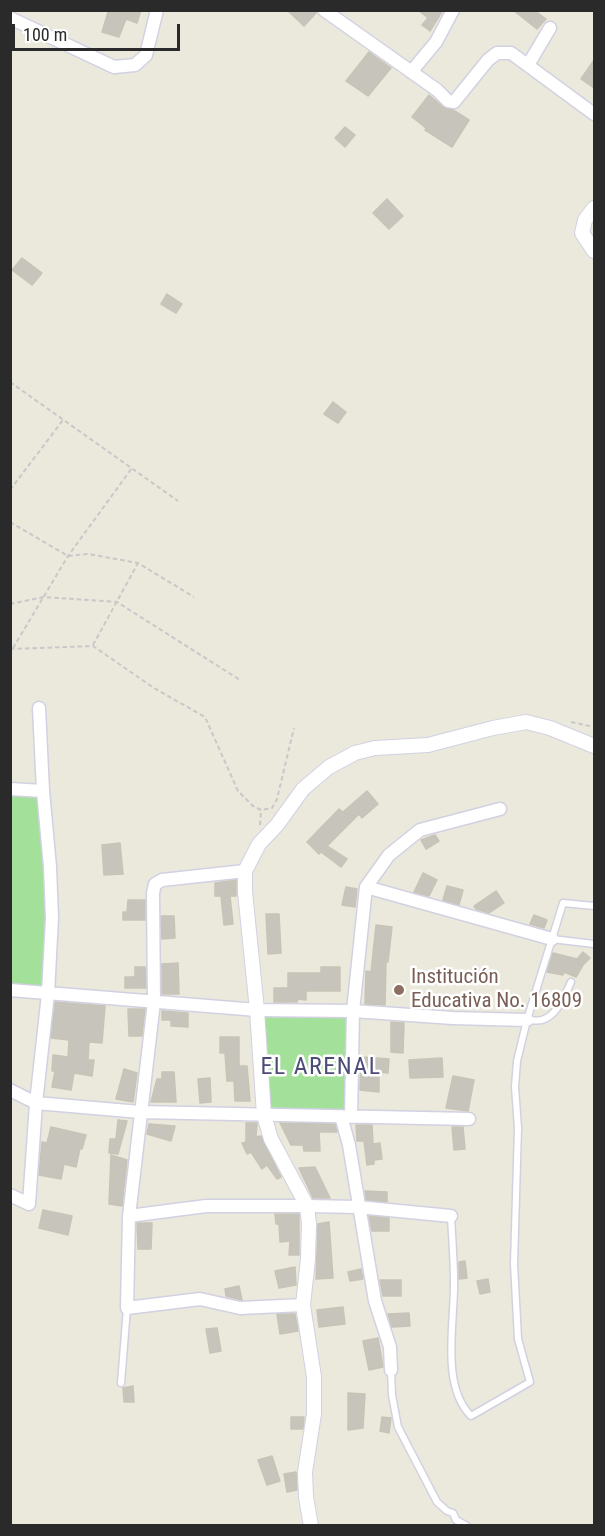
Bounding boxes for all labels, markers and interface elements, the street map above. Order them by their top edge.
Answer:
scale bar [15,12,183,50]
text: 100 m [23,24,67,45]
place label: Institución Educativa No. 16809 [411,965,582,1015]
marker: Institución Educativa No. 16809 [392,983,406,997]
district label: EL ARENAL [260,1054,382,1082]

